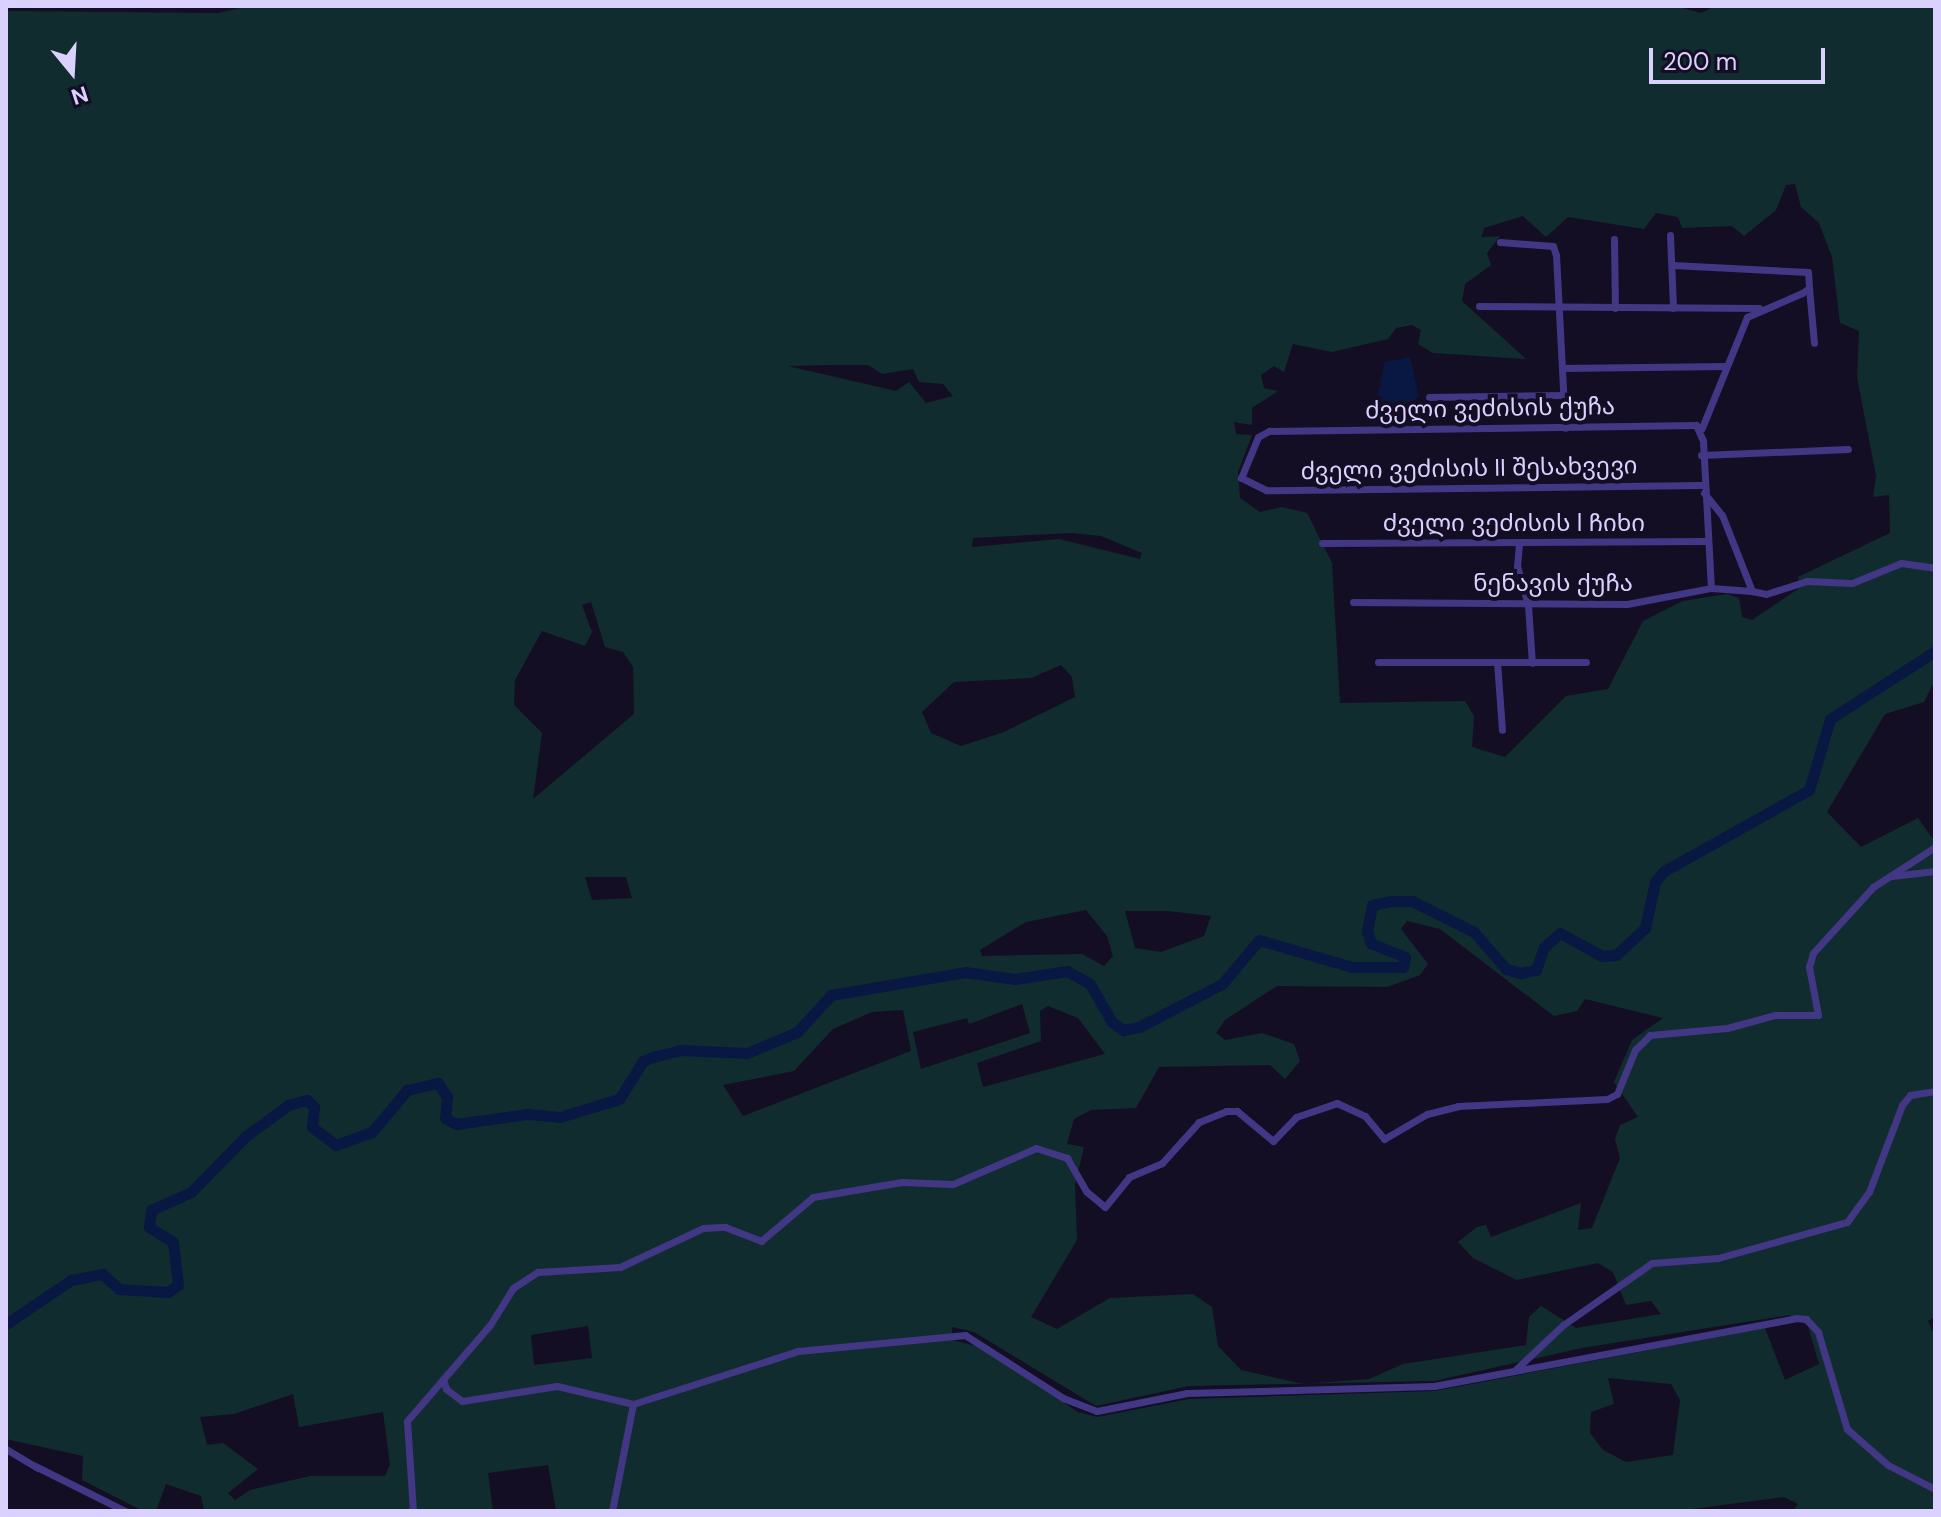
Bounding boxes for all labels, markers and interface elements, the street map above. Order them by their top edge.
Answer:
north arrow [32,32,112,112]
scale bar [1653,32,1829,82]
text: 200 m [1663,46,1737,77]
text: N [67,79,92,112]
street label: ძველი ვეძისის ქუჩა [1365,391,1615,425]
street label: ძველი ვეძისის II შესახვევი [1300,451,1638,485]
street label: ძველი ვეძისის I ჩიხი [1383,509,1645,537]
street label: ნენავის ქუჩა [1473,569,1633,597]

